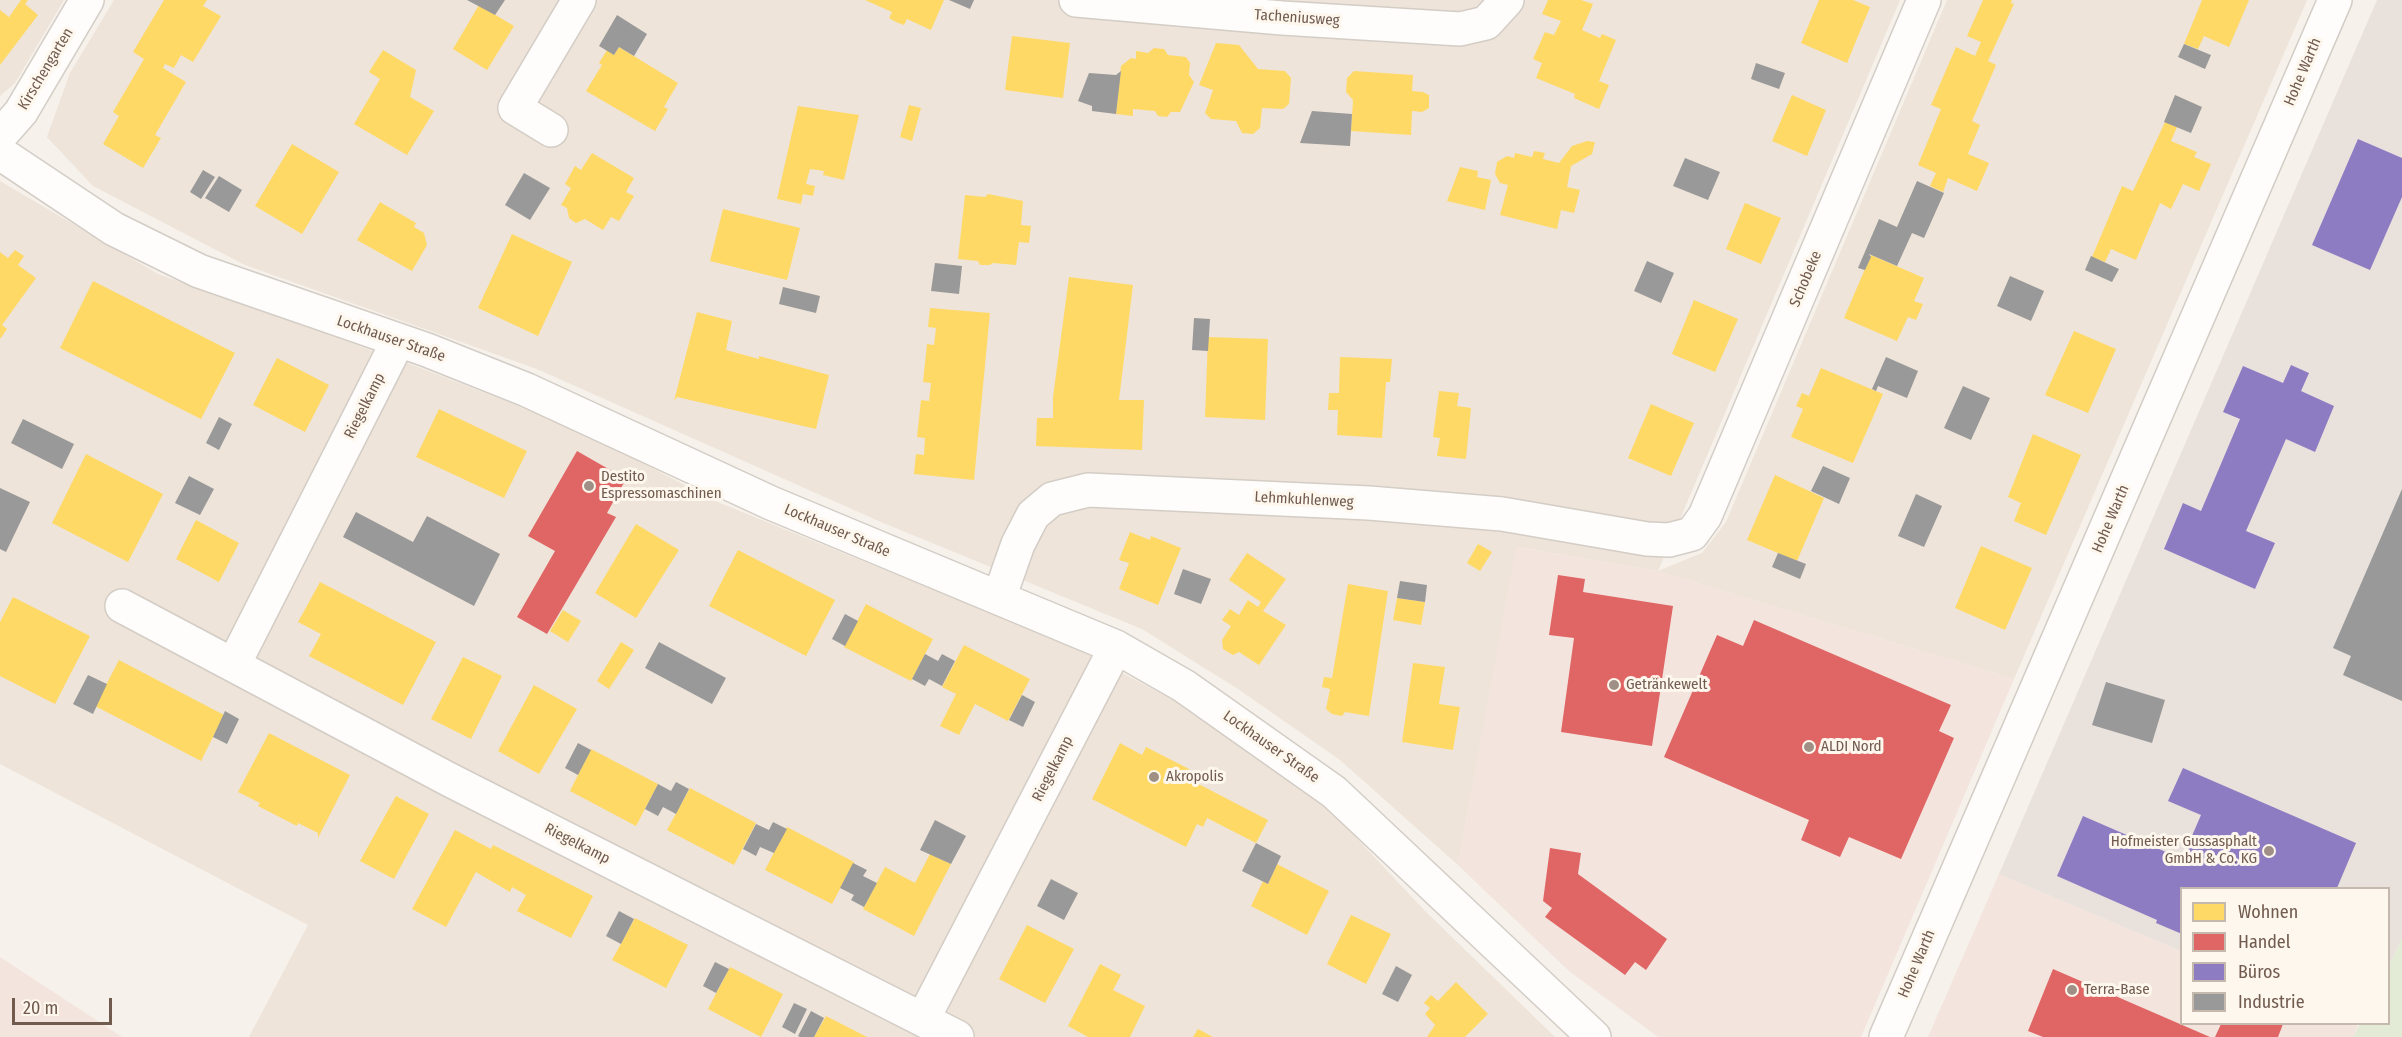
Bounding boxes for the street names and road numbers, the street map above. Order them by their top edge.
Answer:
street label: Tacheniusweg [1254,6,1340,30]
street label: Kirschengarten [15,25,77,113]
street label: Hohe Warth [2281,35,2325,109]
street label: Schobeke [1786,248,1826,310]
street label: Lockhauser Straße [335,312,447,366]
street label: Riegelkamp [341,370,389,442]
street label: Hohe Warth [2089,482,2133,556]
street label: Lehmkuhlenweg [1254,488,1354,512]
street label: Lockhauser Straße [781,501,893,561]
street label: Lockhauser Straße [1219,707,1323,787]
street label: Riegelkamp [1029,733,1077,805]
street label: Riegelkamp [541,820,613,868]
street label: Hohe Warth [1895,927,1939,1001]

